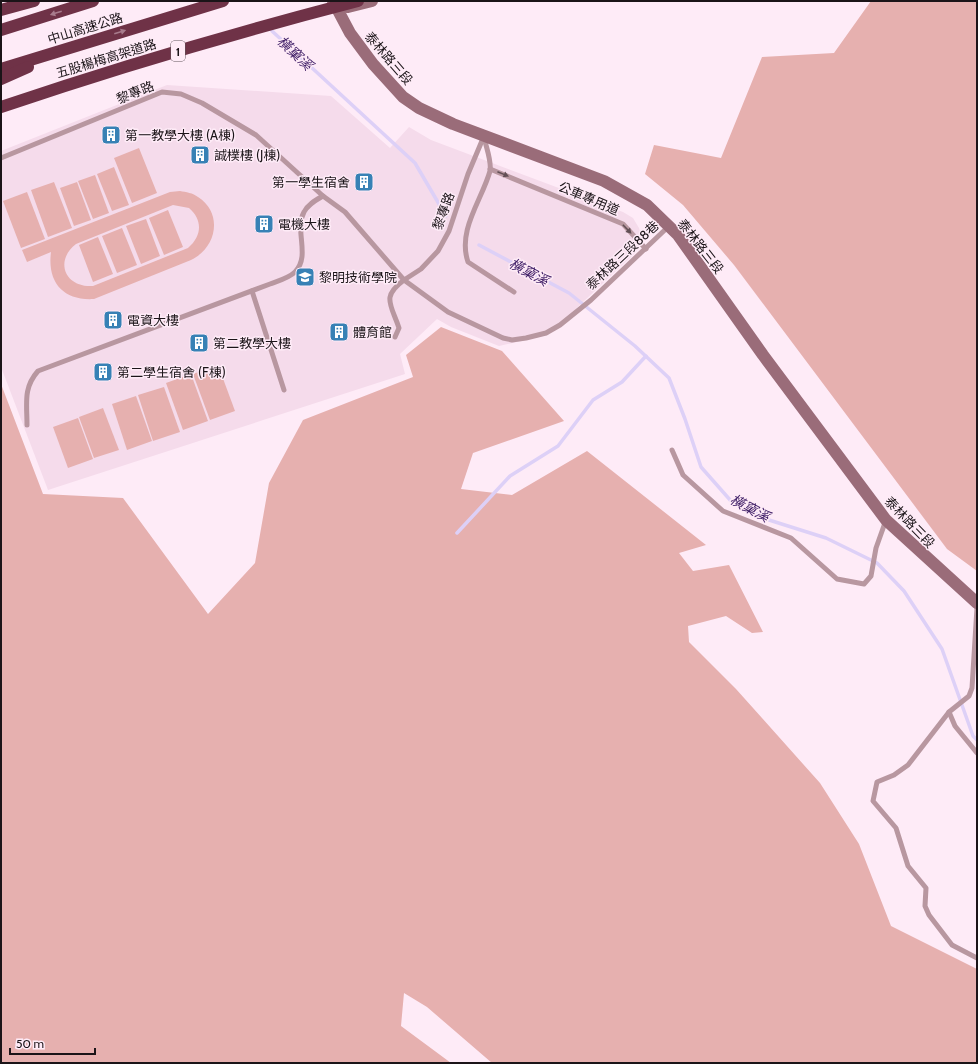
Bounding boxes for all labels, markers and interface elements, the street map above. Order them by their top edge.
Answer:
street label: 中山高速公路 [45,9,125,47]
one-way arrow [50,10,62,16]
street label: 泰林路三段 [362,28,416,88]
one-way arrow [114,29,126,35]
water label: 橫窠溪 [274,32,318,75]
street label: 五股楊梅高架道路 [54,35,158,81]
road number: 1 [171,41,185,61]
street label: 黎專路 [114,77,156,107]
building icon: 第一教學大樓 (A棟) [100,124,122,146]
place label: 第一教學大樓 (A棟) [125,127,235,143]
building icon: 誠樸樓 (J棟) [189,144,211,166]
place label: 誠樸樓 (J棟) [214,147,280,163]
building icon: 第一學生宿舍 [353,171,375,193]
one-way arrow [497,172,509,178]
place label: 第一學生宿舍 [272,174,350,190]
street label: 公車專用道 [556,178,622,218]
street label: 黎專路 [429,190,457,232]
building icon: 電機大樓 [253,213,275,235]
street label: 泰林路三段 [675,215,727,277]
place label: 電機大樓 [278,216,330,232]
street label: 泰林路三段88巷 [582,217,662,293]
one-way arrow [622,224,632,234]
water label: 橫窠溪 [506,254,554,291]
school or university icon: 黎明技術學院 [294,266,316,288]
place label: 黎明技術學院 [319,269,397,285]
building icon: 電資大樓 [102,309,124,331]
place label: 電資大樓 [127,312,179,328]
building icon: 體育館 [328,321,350,343]
place label: 體育館 [353,324,392,340]
building icon: 第二教學大樓 [188,332,210,354]
place label: 第二教學大樓 [213,335,291,351]
building icon: 第二學生宿舍 (F棟) [92,361,114,383]
place label: 第二學生宿舍 (F棟) [117,364,226,380]
water label: 橫窠溪 [727,490,775,527]
street label: 泰林路三段 [882,493,938,551]
scale bar [10,1030,95,1056]
text: 50 m [16,1036,44,1051]

